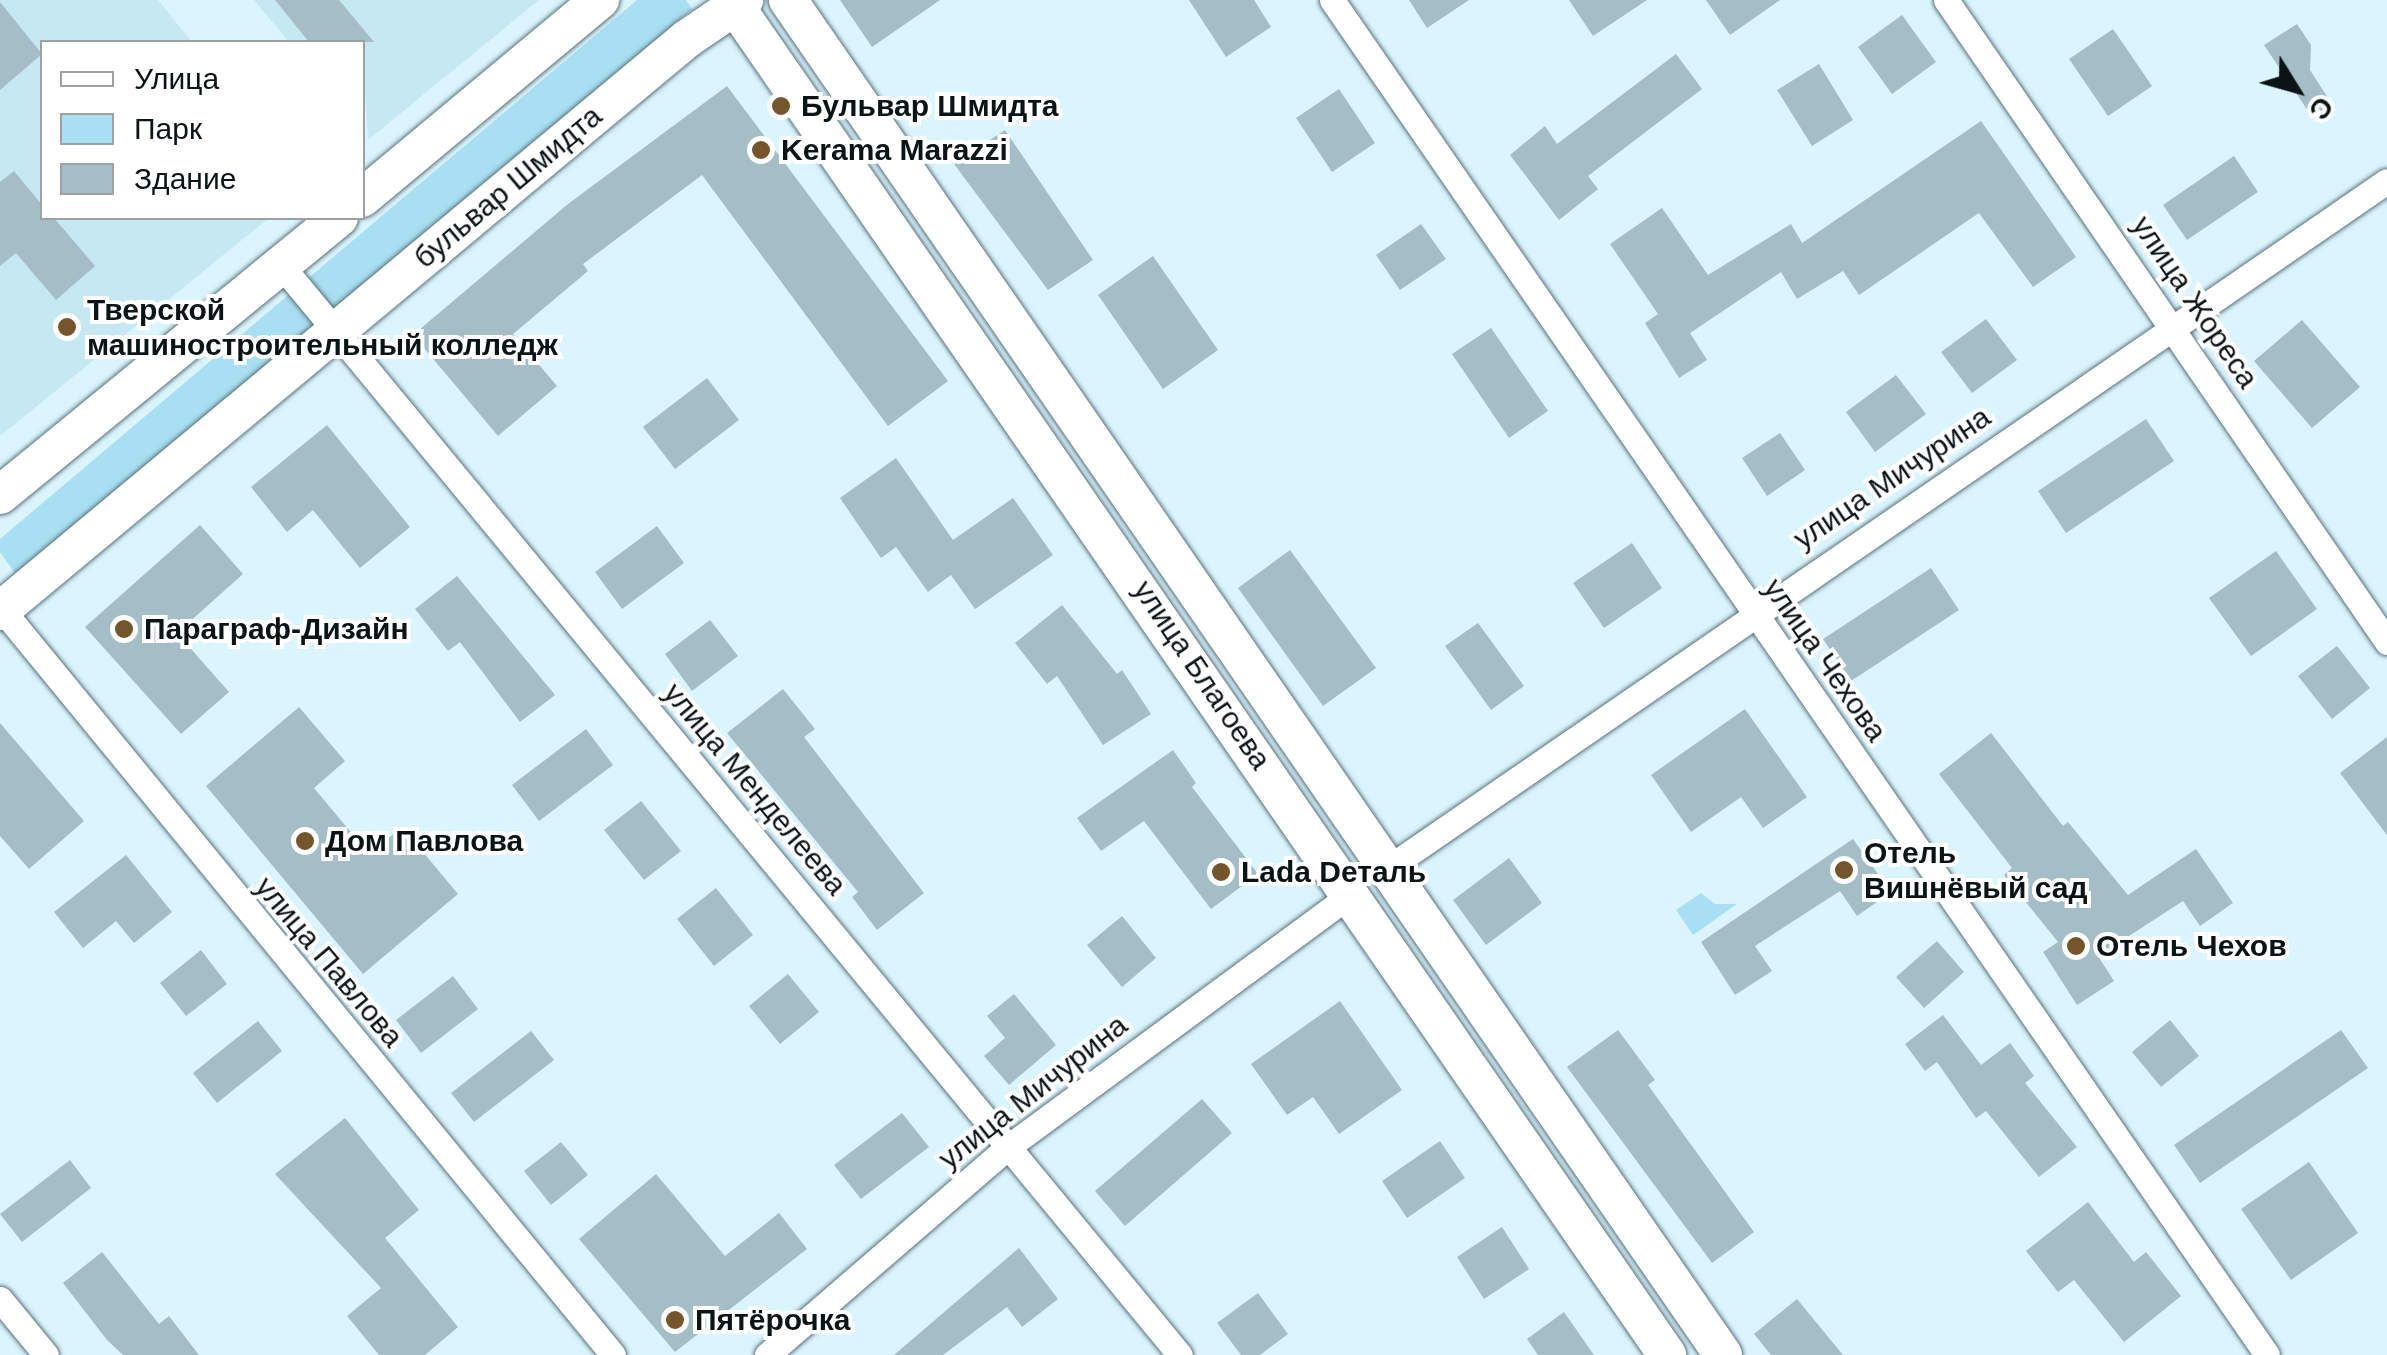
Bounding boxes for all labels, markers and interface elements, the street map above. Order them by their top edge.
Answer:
legend [40,40,365,220]
north arrow [2247,40,2347,140]
text: Улица [134,62,219,95]
place label: Бульвар Шмидта [801,88,1059,124]
text: С [2303,91,2340,126]
marker: Бульвар Шмидта [770,95,792,117]
street label: бульвар Шмидта [407,98,609,276]
text: Парк [134,112,202,145]
place label: Kerama Marazzi [781,132,1008,168]
marker: Kerama Marazzi [750,139,772,161]
text: Здание [134,162,236,195]
street label: улица Жореса [2124,209,2266,395]
place label: Тверской машиностроительный колледж [87,292,558,362]
marker: Тверской машиностроительный колледж [56,316,78,338]
street label: улица Мичурина [1787,399,1997,557]
street label: улица Чехова [1756,572,1894,748]
street label: улица Благоева [1125,574,1279,776]
place label: Параграф-Дизайн [144,611,409,647]
marker: Параграф-Дизайн [113,618,135,640]
street label: улица Менделеева [656,676,854,902]
place label: Дом Павлова [325,823,523,859]
marker: Дом Павлова [294,830,316,852]
place label: Отель Вишнёвый сад [1864,835,2088,906]
place label: Lada Dеталь [1241,854,1426,890]
marker: Отель Вишнёвый сад [1833,859,1855,881]
marker: Lada Dеталь [1210,861,1232,883]
street label: улица Павлова [247,870,411,1054]
place label: Отель Чехов [2096,928,2287,964]
marker: Отель Чехов [2065,935,2087,957]
street label: улица Мичурина [931,1007,1135,1177]
place label: Пятёрочка [695,1302,850,1338]
marker: Пятёрочка [664,1309,686,1331]

